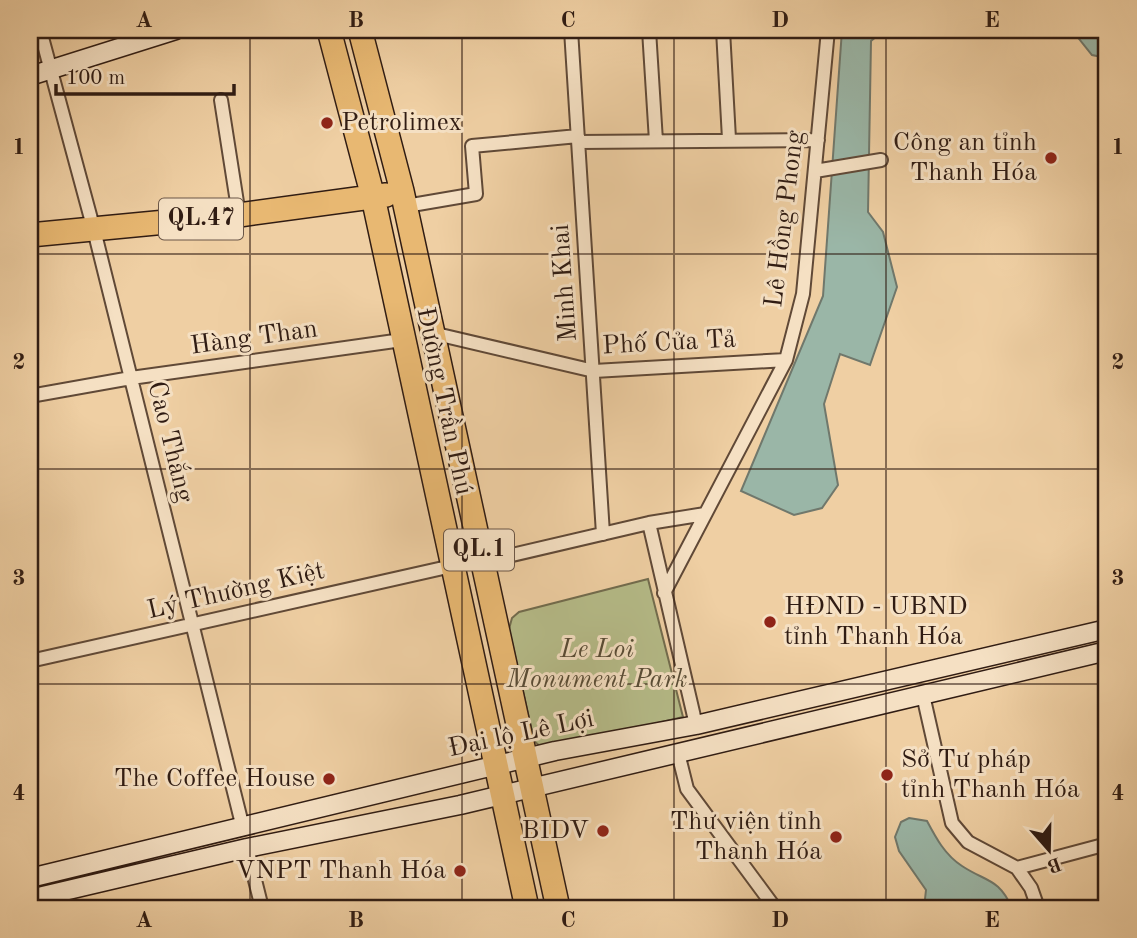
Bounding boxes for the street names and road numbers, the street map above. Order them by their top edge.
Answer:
street label: Lê Hồng Phong [759,129,809,309]
road number: QL.47 [159,198,243,240]
street label: Minh Khai [548,223,582,343]
street label: Đường Trần Phú [411,304,479,497]
street label: Hàng Than [189,316,319,360]
street label: Phố Cửa Tả [601,327,737,359]
street label: Cao Thắng [142,378,200,505]
road number: QL.1 [444,530,514,570]
street label: Lý Thường Kiệt [145,558,327,624]
street label: Đại lộ Lê Lợi [446,706,596,762]

